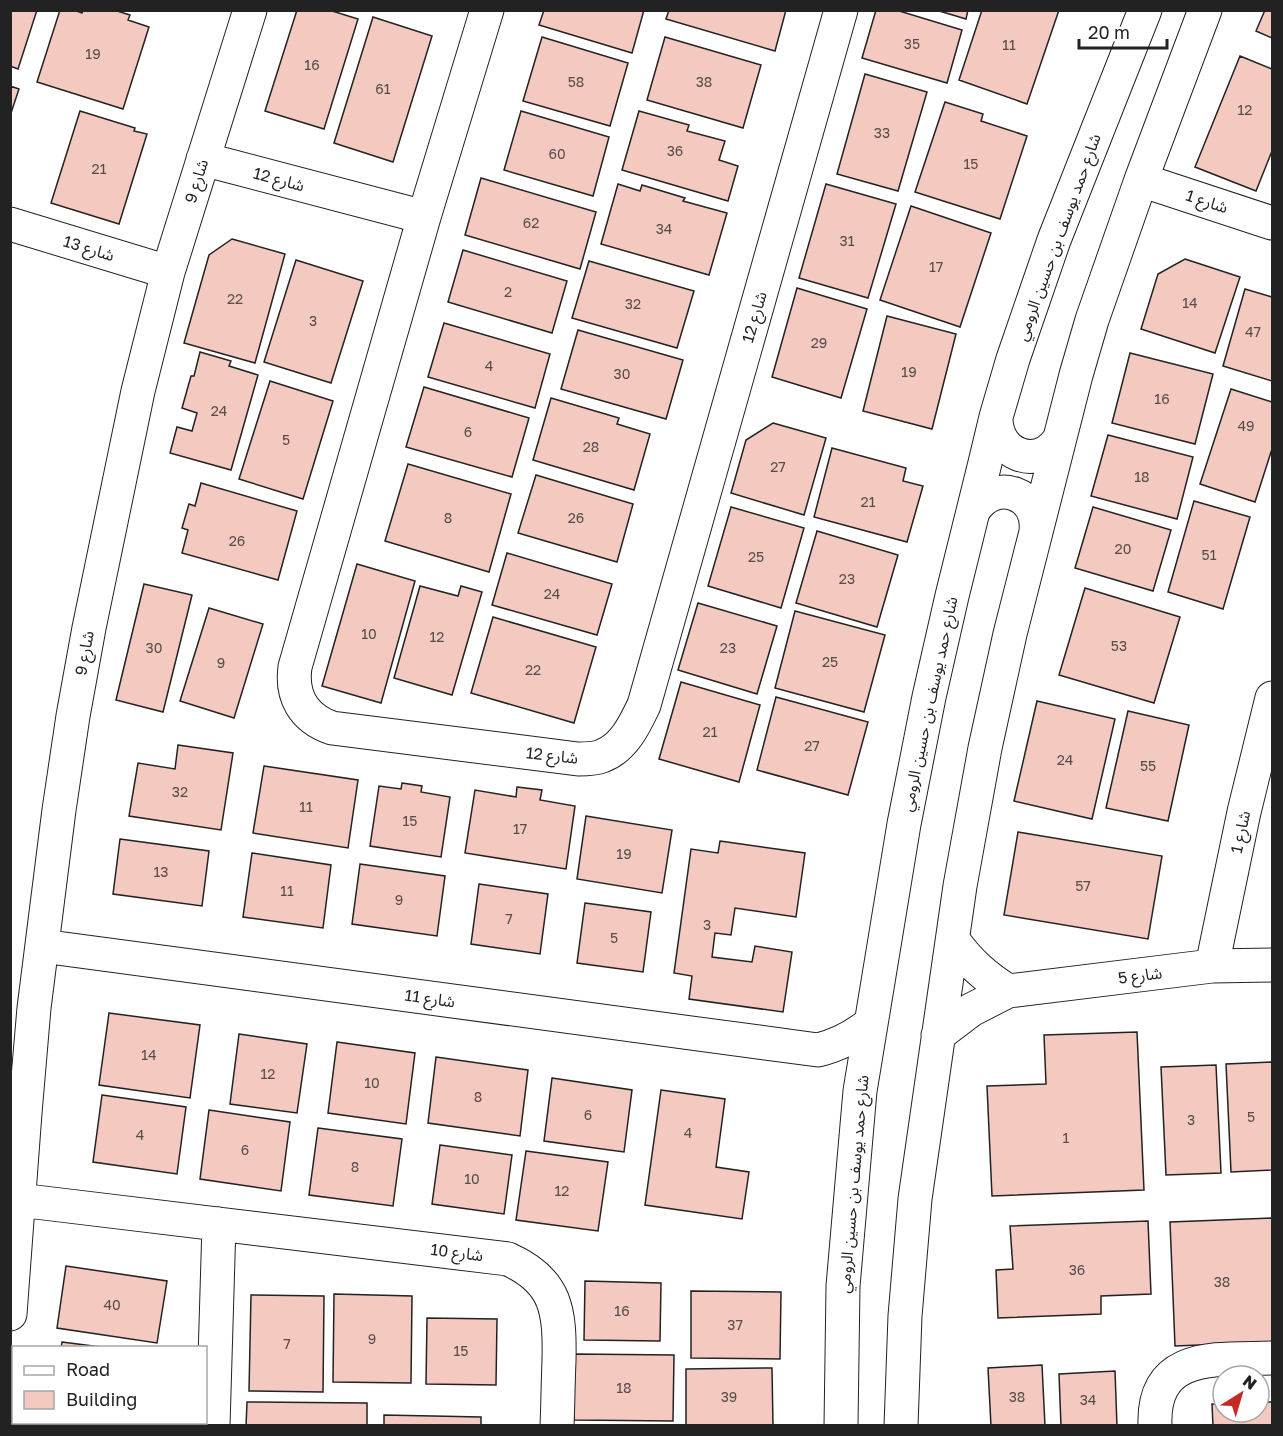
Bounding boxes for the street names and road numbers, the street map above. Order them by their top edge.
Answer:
street label: شارع حمد يوسف بن حسين الرومي [1011,131,1108,344]
street label: شارع 9 [180,157,215,206]
street label: شارع 12 [250,163,307,198]
street label: شارع 1 [1183,185,1231,220]
street label: شارع 13 [60,231,117,268]
street label: شارع 12 [737,289,774,346]
street label: شارع حمد يوسف بن حسين الرومي [896,595,964,814]
street label: شارع 9 [70,629,101,677]
street label: شارع 12 [525,742,579,771]
street label: شارع 1 [1226,809,1257,856]
street label: شارع 5 [1117,962,1164,991]
street label: شارع 11 [403,985,457,1014]
street label: شارع حمد يوسف بن حسين الرومي [833,1074,875,1294]
street label: شارع 10 [429,1239,484,1268]

